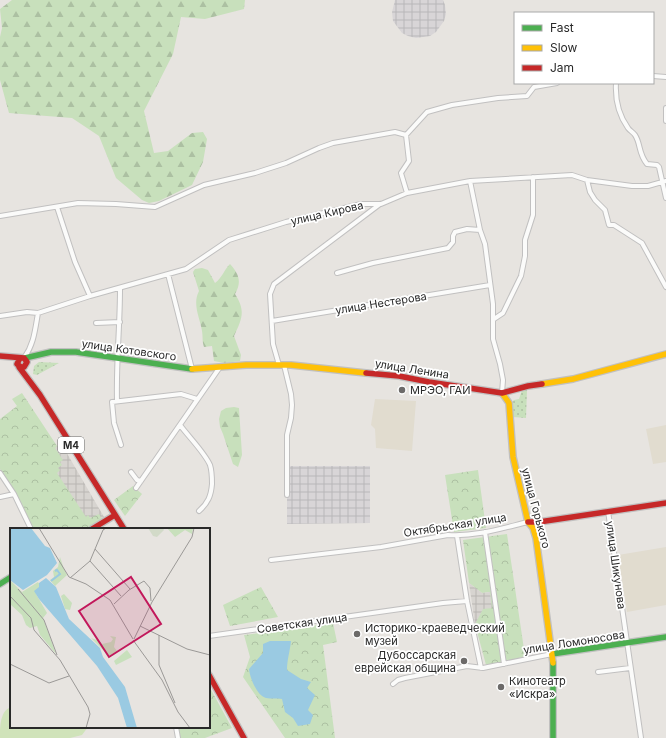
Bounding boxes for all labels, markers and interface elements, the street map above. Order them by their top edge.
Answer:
legend [514,12,654,84]
text: Fast [550,20,574,35]
text: Slow [550,40,578,55]
text: Jam [550,60,574,75]
street label: улица Кирова [289,198,365,228]
street label: улица Нестерова [334,289,428,317]
street label: улица Котовского [81,336,178,364]
street label: улица Ленина [374,356,450,382]
place label: МРЭО, ГАИ [410,383,471,397]
marker: МРЭО, ГАИ [397,385,407,395]
road number: M4 [58,437,84,453]
street label: улица Горького [519,466,554,550]
street label: Октябрьская улица [403,510,507,540]
street label: улица Шикунова [603,520,629,610]
inset map [10,528,210,728]
street label: Советская улица [256,610,348,636]
place label: Историко-краеведческий музей [365,621,505,648]
street label: улица Ломоносова [522,627,626,657]
marker: Историко-краеведческий музей [352,629,362,639]
place label: Дубоссарская еврейская община [355,648,456,675]
marker: Дубоссарская еврейская община [459,656,469,666]
place label: Кинотеатр «Искра» [509,674,566,701]
marker: Кинотеатр «Искра» [496,682,506,692]

